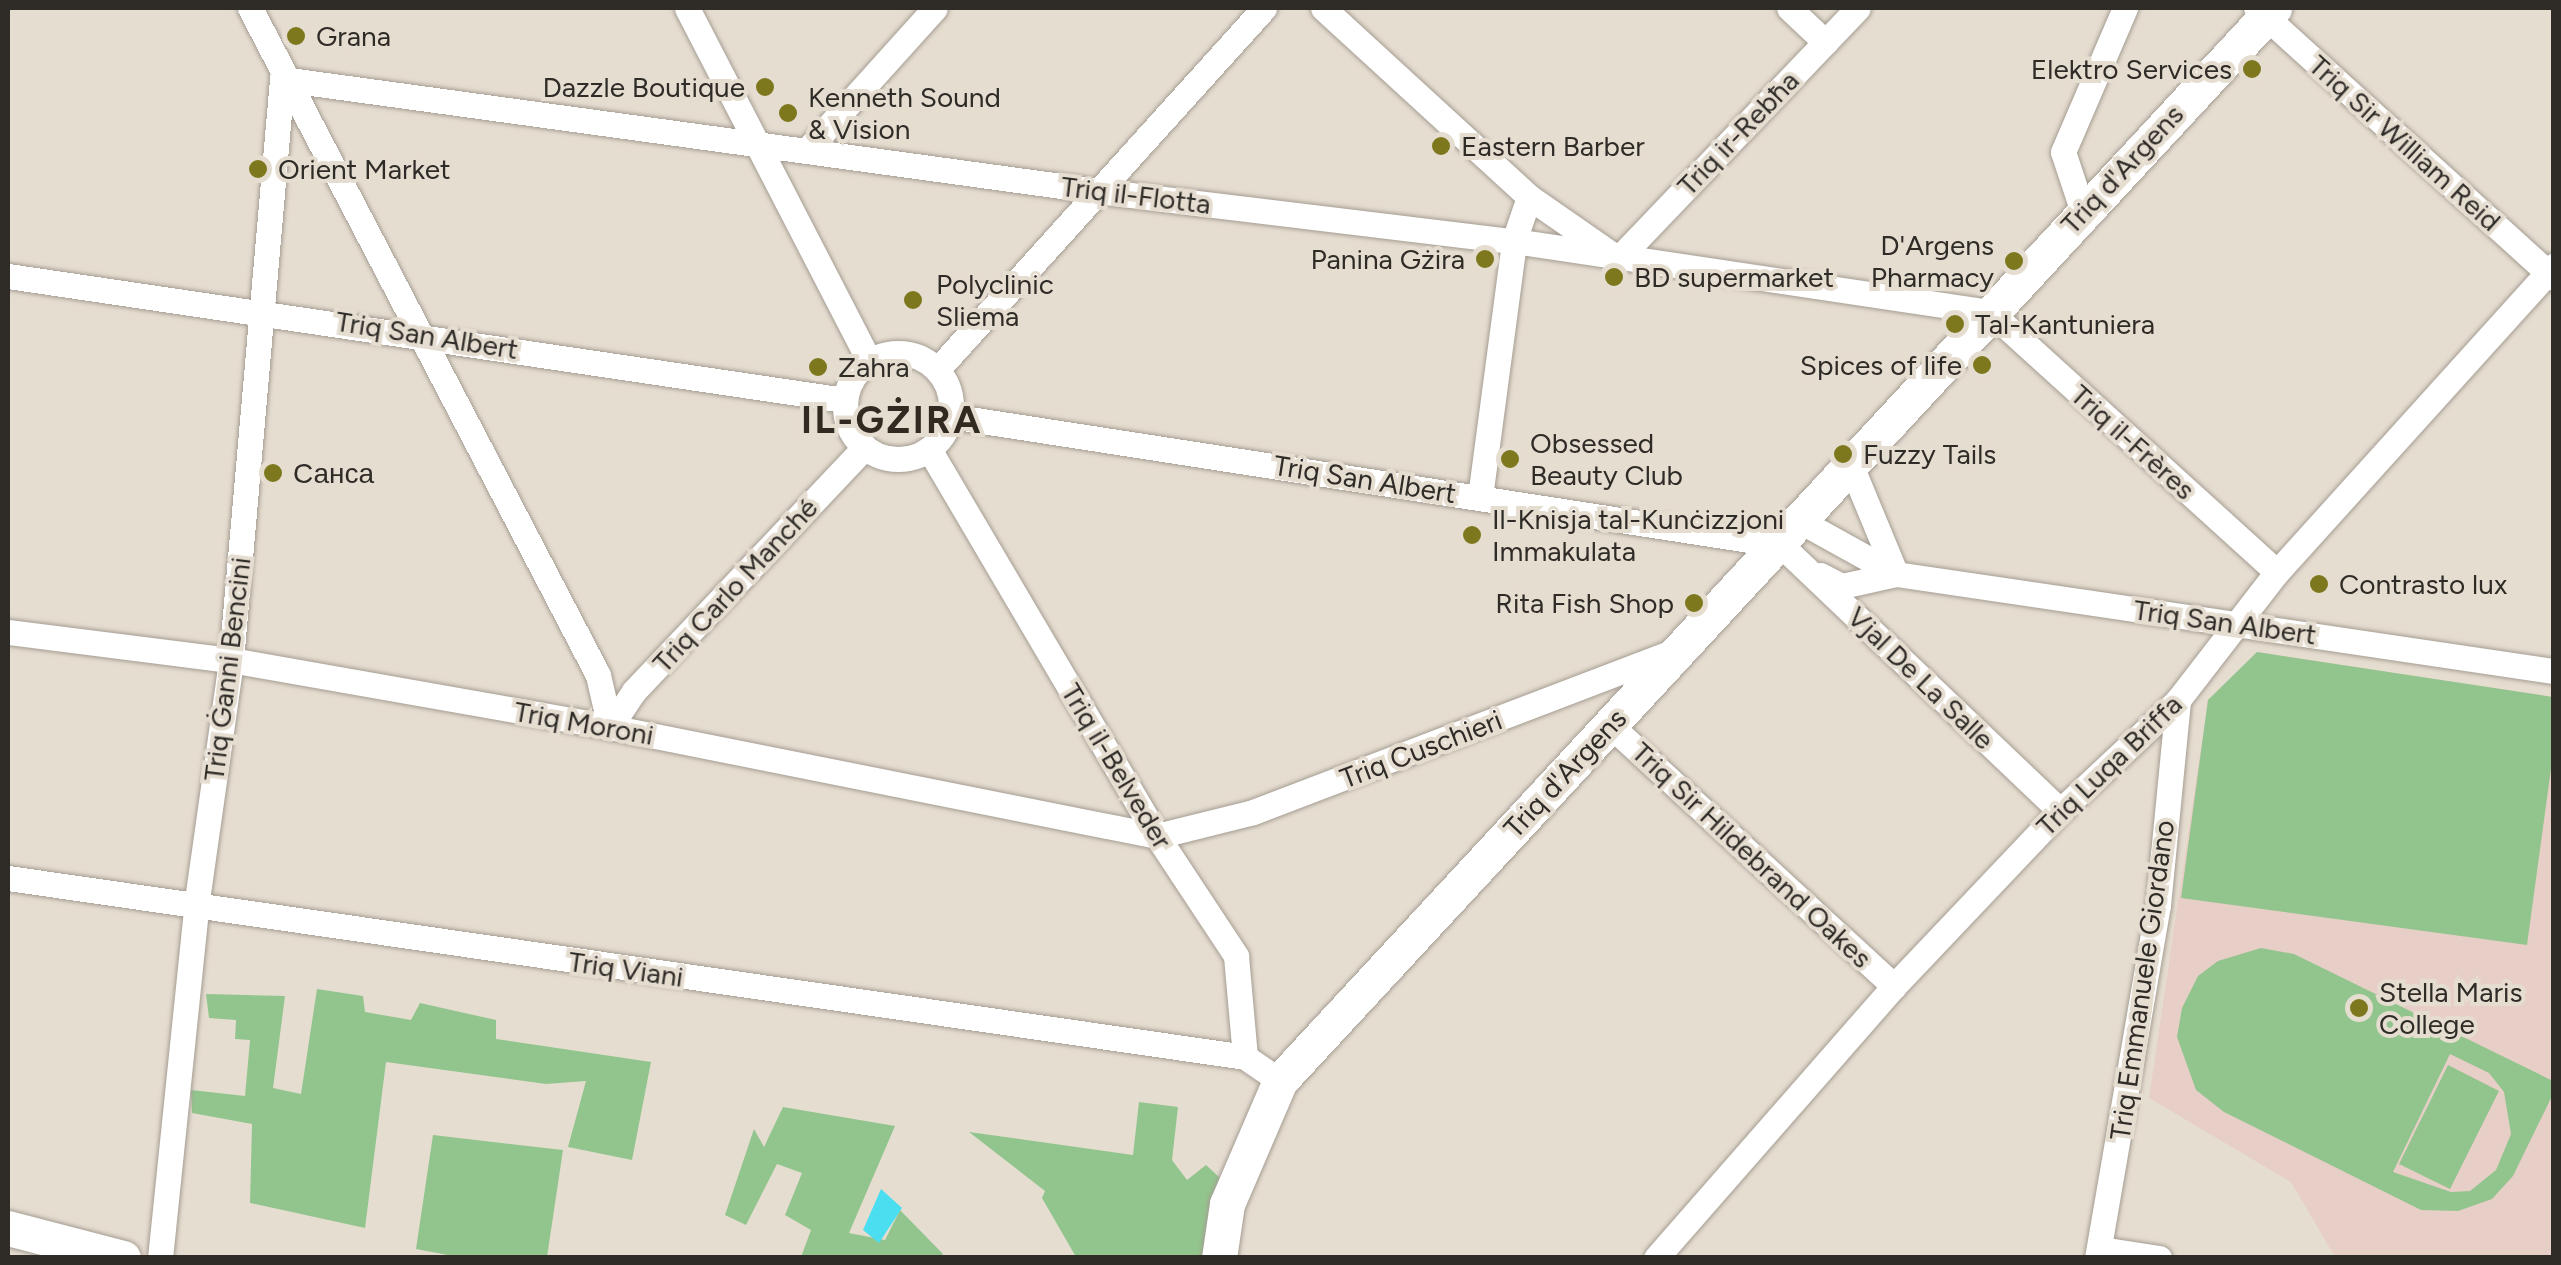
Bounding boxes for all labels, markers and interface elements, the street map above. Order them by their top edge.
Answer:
place label: Grana [316,19,391,53]
marker: Grana [285,25,307,47]
street label: Triq Sir William Reid [2302,48,2508,238]
place label: Elektro Services [2031,52,2232,86]
marker: Elektro Services [2241,58,2263,80]
street label: Triq ir-Rebħa [1670,64,1806,202]
place label: Dazzle Boutique [542,70,745,104]
marker: Dazzle Boutique [754,76,776,98]
place label: Kenneth Sound & Vision [808,80,1001,146]
street label: Triq d'Argens [2054,98,2190,240]
marker: Kenneth Sound & Vision [777,102,799,124]
place label: Eastern Barber [1461,129,1645,163]
marker: Eastern Barber [1430,135,1452,157]
place label: Orient Market [278,152,451,186]
marker: Orient Market [247,158,269,180]
street label: Triq il-Flotta [1059,169,1213,221]
place label: D'Argens Pharmacy [1871,228,1994,294]
place label: Panina Gżira [1311,242,1465,276]
marker: Panina Gżira [1474,248,1496,270]
marker: D'Argens Pharmacy [2003,250,2025,272]
place label: BD supermarket [1634,260,1834,294]
marker: BD supermarket [1603,266,1625,288]
place label: Polyclinic Sliema [936,267,1054,333]
marker: Polyclinic Sliema [900,287,926,313]
street label: Triq San Albert [333,304,521,366]
place label: Tal-Kantuniera [1975,307,2155,341]
marker: Tal-Kantuniera [1944,313,1966,335]
place label: Spices of life [1800,348,1962,382]
place label: Zahra [838,350,910,384]
marker: Spices of life [1971,354,1993,376]
marker: Zahra [807,356,829,378]
street label: Triq il-Frères [2064,378,2202,506]
district label: IL-GŻIRA [801,398,983,444]
place label: Obsessed Beauty Club [1530,426,1683,492]
place label: Fuzzy Tails [1863,437,1996,471]
marker: Fuzzy Tails [1832,443,1854,465]
street label: Triq San Albert [1271,448,1459,510]
marker: Obsessed Beauty Club [1499,448,1521,470]
place label: Санса [293,456,374,490]
marker: Санса [262,462,284,484]
street label: Triq Carlo Manché [646,491,824,679]
place label: Il-Knisja tal-Kunċizzjoni Immakulata [1492,502,1784,568]
marker: Il-Knisja tal-Kunċizzjoni Immakulata [1461,524,1483,546]
street label: Triq Ġanni Bencini [197,555,257,783]
place label: Contrasto lux [2339,567,2507,601]
marker: Contrasto lux [2308,573,2330,595]
place label: Rita Fish Shop [1495,586,1674,620]
marker: Rita Fish Shop [1683,592,1705,614]
street label: Triq San Albert [2132,593,2318,651]
street label: Vjal De La Salle [1841,600,2001,756]
street label: Triq il-Belveder [1055,677,1179,855]
street label: Triq Luqa Briffa [2029,687,2189,843]
street label: Triq Moroni [512,694,656,752]
street label: Triq d'Argens [1497,702,1633,844]
street label: Triq Cuschieri [1335,703,1507,795]
street label: Triq Sir Hildebrand Oakes [1625,735,1879,975]
street label: Triq Emmanuele Giordano [2103,818,2181,1142]
street label: Triq Viani [566,944,686,994]
place label: Stella Maris College [2379,975,2522,1041]
marker: Stella Maris College [2348,997,2370,1019]

